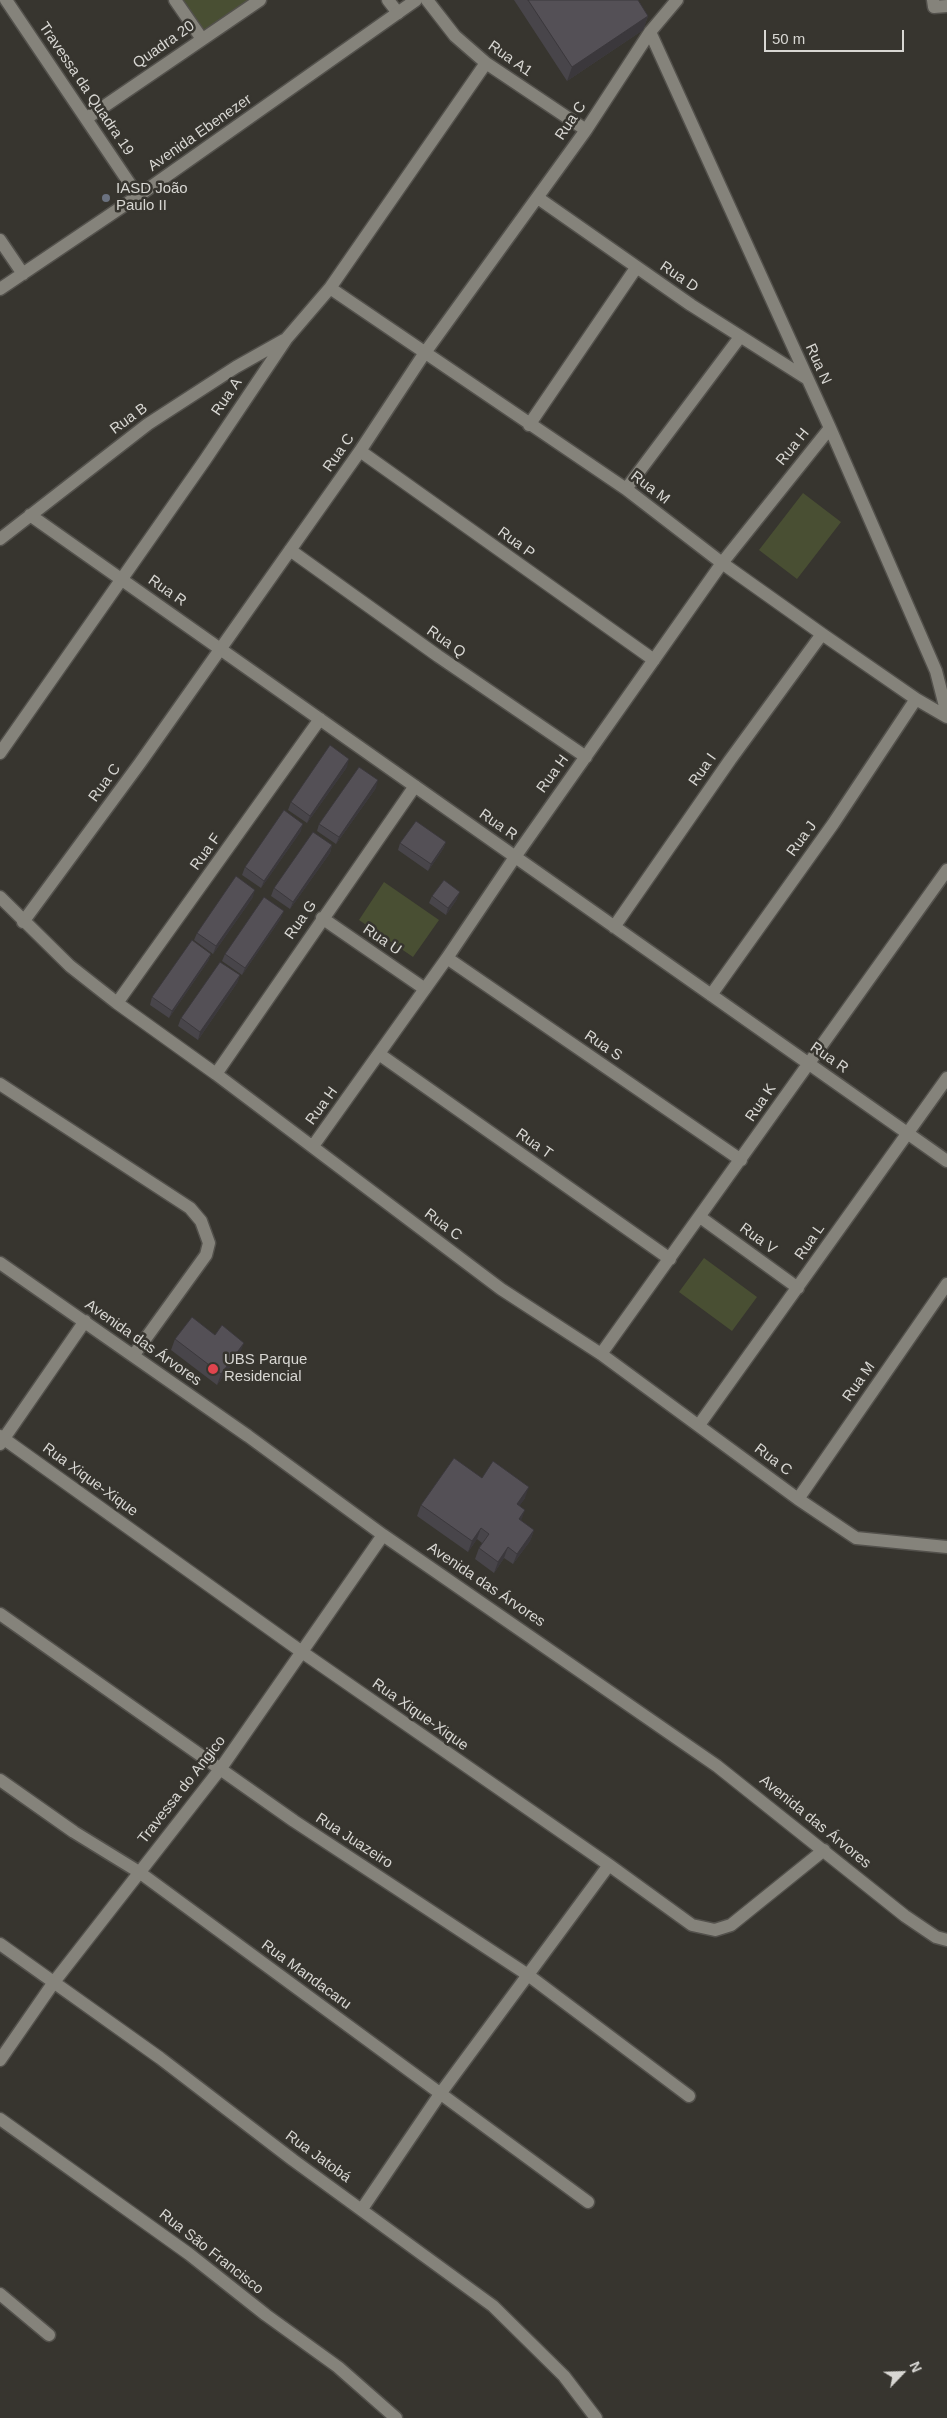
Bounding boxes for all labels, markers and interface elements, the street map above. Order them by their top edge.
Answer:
street label: Quadra 20 [130,17,198,73]
street label: Travessa da Quadra 19 [35,19,137,159]
scale bar [767,20,907,52]
text: 50 m [772,30,805,47]
street label: Rua A1 [484,37,536,81]
street label: Avenida Ebenezer [145,91,255,175]
street label: Rua C [552,98,590,144]
place label: IASD João Paulo II [116,180,188,215]
marker: IASD João Paulo II [100,192,112,204]
street label: Rua D [656,258,702,296]
street label: Rua N [801,341,835,387]
street label: Rua A [208,375,246,419]
street label: Rua B [107,399,151,439]
street label: Rua H [773,425,813,469]
street label: Rua C [319,430,359,476]
street label: Rua M [627,468,673,508]
street label: Rua P [494,523,538,563]
street label: Rua R [144,571,190,611]
street label: Rua Q [423,622,469,662]
street label: Rua I [685,750,721,790]
street label: Rua H [533,752,573,796]
street label: Rua C [85,761,125,805]
street label: Rua R [475,805,521,845]
street label: Rua J [783,818,821,860]
street label: Rua F [187,830,225,874]
street label: Rua G [281,897,321,943]
street label: Rua U [359,921,405,959]
street label: Rua S [581,1027,625,1065]
street label: Rua R [806,1038,852,1078]
street label: Rua K [742,1081,780,1125]
street label: Rua H [302,1084,342,1128]
street label: Rua T [512,1125,556,1163]
street label: Rua C [421,1205,465,1245]
street label: Rua V [736,1219,780,1259]
street label: Rua L [791,1220,829,1264]
street label: Avenida das Árvores [81,1296,205,1390]
place label: UBS Parque Residencial [224,1351,307,1386]
street label: Rua M [839,1359,879,1405]
marker: UBS Parque Residencial [206,1362,220,1376]
street label: Rua Xique-Xique [39,1439,141,1521]
street label: Rua C [751,1440,795,1480]
street label: Avenida das Árvores [424,1539,548,1631]
street label: Rua Xique-Xique [368,1675,472,1755]
street label: Travessa do Angico [134,1732,230,1848]
street label: Avenida das Árvores [756,1772,874,1872]
street label: Rua Juazeiro [312,1809,396,1873]
street label: Rua Mandacaru [258,1936,354,2014]
street label: Rua Jatobá [282,2127,354,2187]
street label: Rua São Francisco [155,2206,267,2298]
north arrow [877,2348,927,2398]
text: N [906,2359,925,2375]

